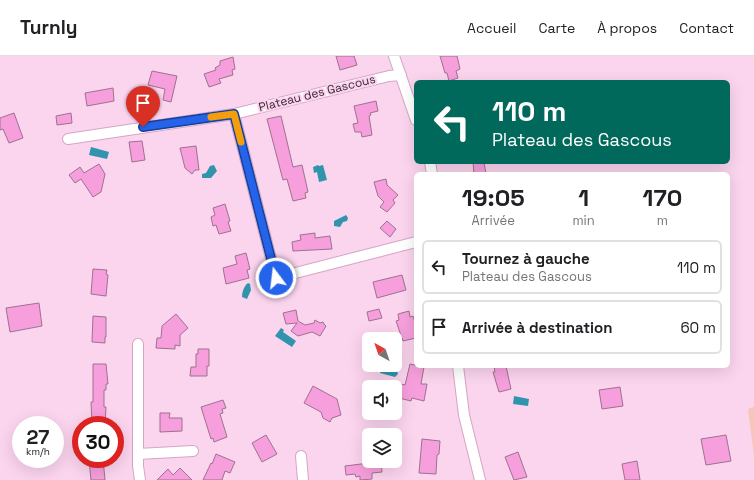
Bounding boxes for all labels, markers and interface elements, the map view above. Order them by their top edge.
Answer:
text: Turnly [20,15,78,40]
text: Accueil [467,19,516,37]
text: Carte [538,19,575,37]
text: À propos [597,19,657,37]
text: Contact [679,19,734,37]
street label: Plateau des Gascous [257,71,377,115]
pin [126,86,160,127]
icon: arrive [132,92,154,114]
text: 110 m [492,93,566,129]
icon: left [426,96,478,148]
text: Plateau des Gascous [492,128,672,151]
text: 19:05 [462,182,525,213]
text: 1 [578,182,589,213]
text: 170 [643,182,682,213]
text: Arrivée [472,212,515,229]
text: min [572,212,595,229]
text: m [657,212,668,229]
text: Tournez à gauche [462,249,590,268]
icon: left [428,256,450,278]
position arrow [255,257,297,299]
text: 110 m [677,258,716,277]
text: Plateau des Gascous [462,268,592,285]
icon: arrive [428,316,450,338]
text: Arrivée à destination [462,318,612,337]
text: 60 m [680,318,716,337]
north arrow [362,332,402,372]
map controls [362,332,402,468]
button: sound [362,380,402,420]
speed limit sign: 30 [72,416,124,468]
text: 27 [27,424,49,450]
button: layers [362,428,402,468]
text: km/h [26,445,50,458]

